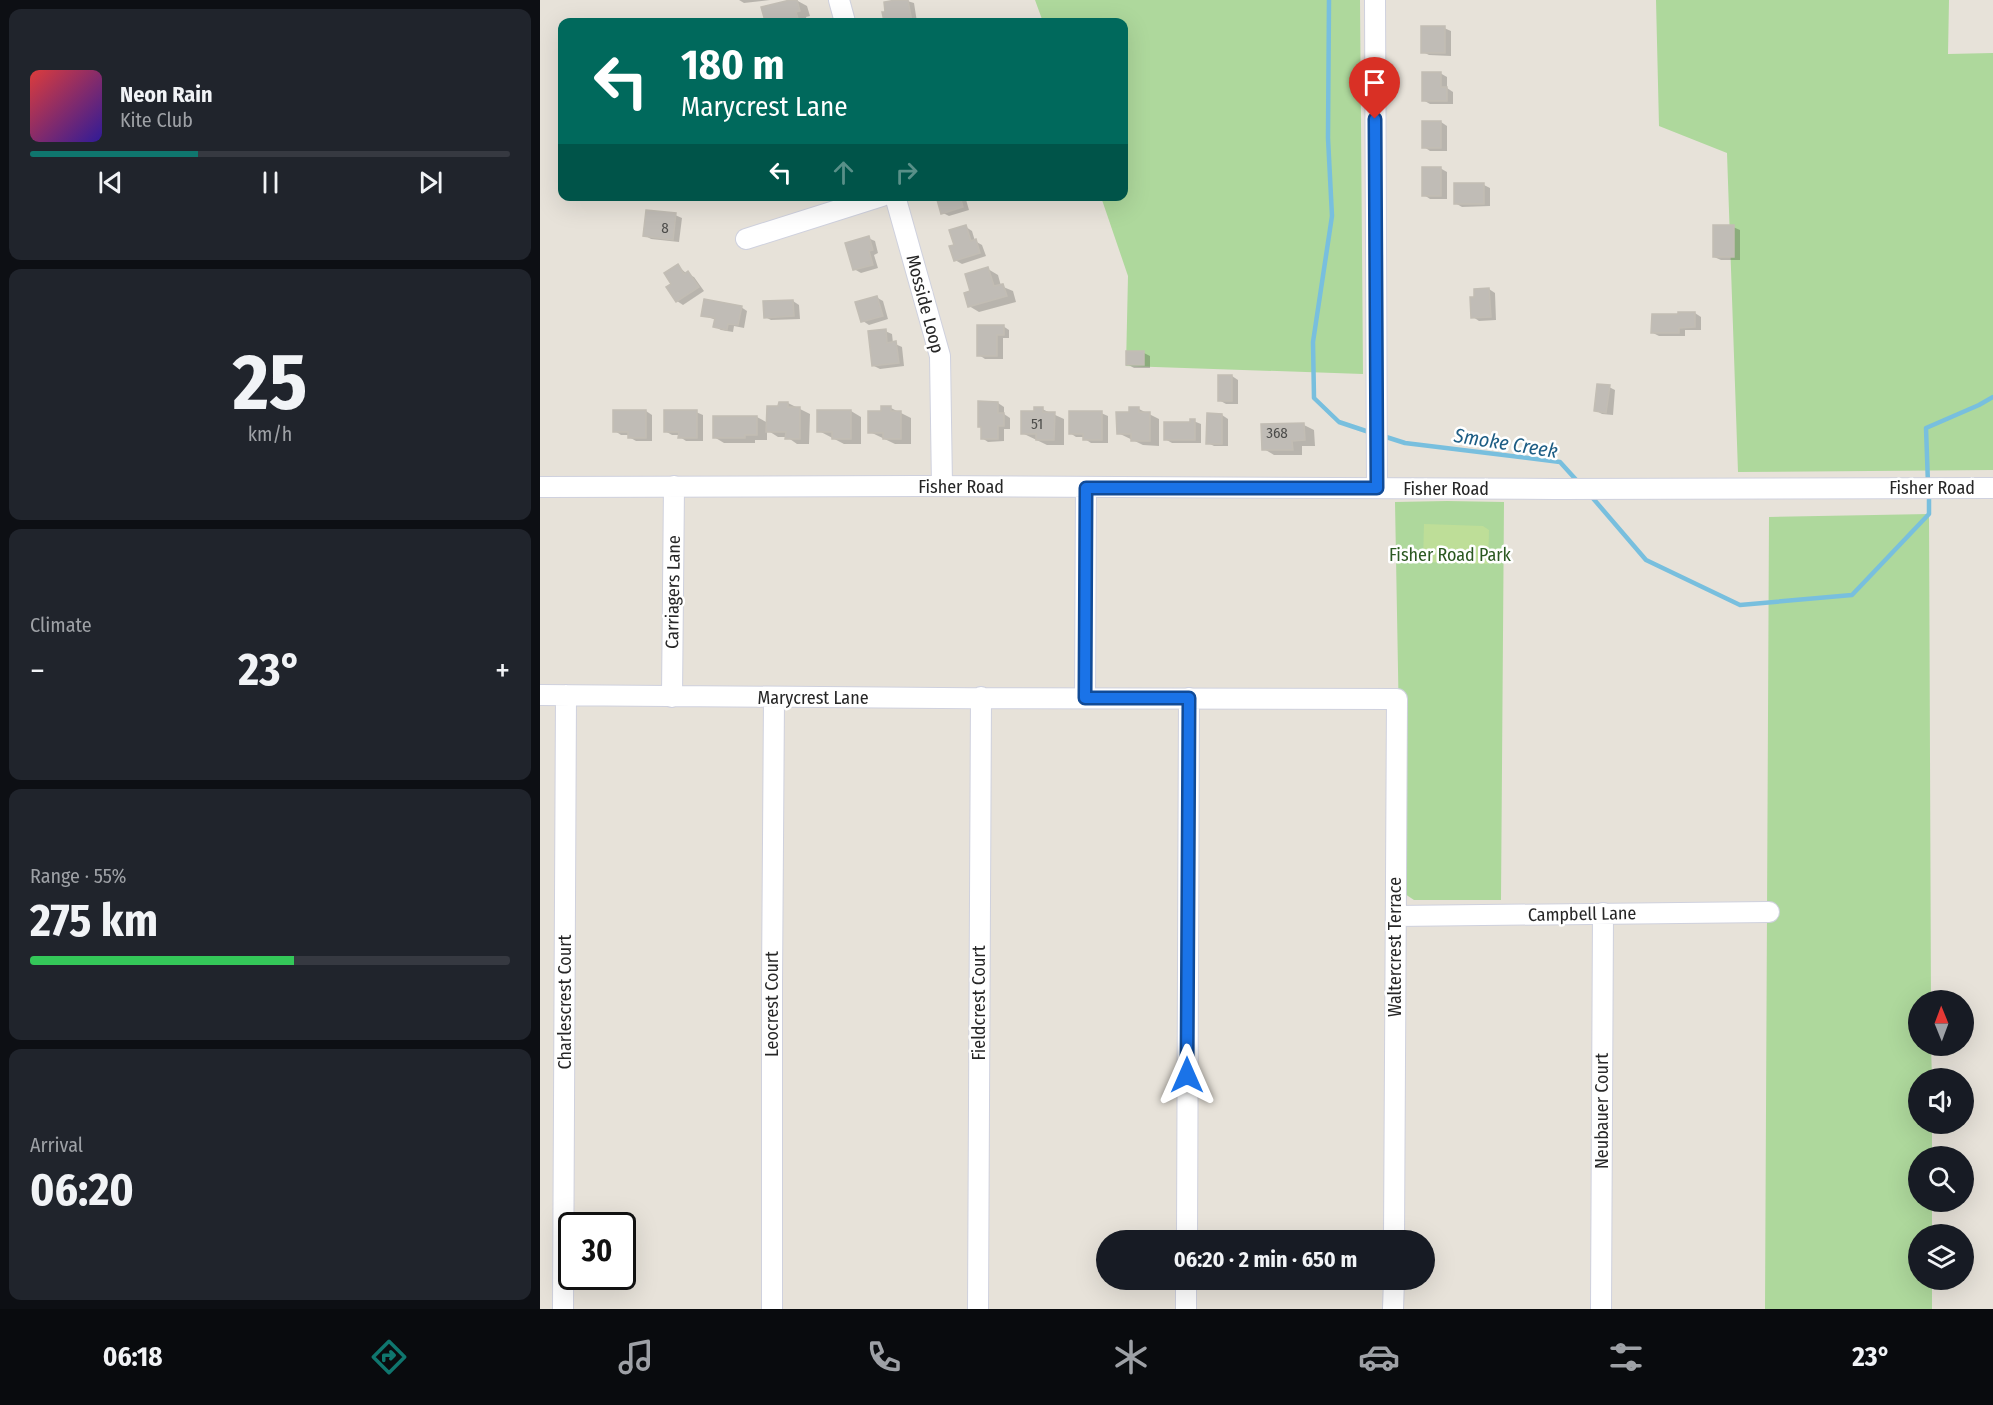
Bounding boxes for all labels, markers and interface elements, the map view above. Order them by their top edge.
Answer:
text: 180 m [681,40,785,90]
icon: left [582,42,660,120]
pin [1349,57,1400,119]
icon: arrive [1358,66,1391,99]
text: Neon Rain [120,81,213,108]
text: Marycrest Lane [681,91,848,123]
text: Kite Club [120,108,193,132]
icon: left [764,156,797,189]
icon: ahead [827,156,860,189]
icon: right [890,156,923,189]
icon: previous [94,166,127,199]
icon: pause [254,166,287,199]
icon: next [414,166,447,199]
house number: 8 [661,219,669,237]
street label: Mosside Loop [901,252,949,356]
text: 25 [233,336,307,430]
house number: 51 [1031,415,1043,433]
text: km/h [248,422,292,446]
water label: Smoke Creek [1452,423,1560,463]
house number: 368 [1266,424,1288,442]
street label: Fisher Road [918,476,1004,498]
street label: Fisher Road [1889,477,1975,499]
street label: Fisher Road [1403,478,1489,500]
street label: Carriagers Lane [661,535,685,649]
park label: Fisher Road Park [1389,544,1512,566]
text: Climate [30,613,92,637]
text: 23° [238,643,302,697]
text: − [30,651,45,691]
text: + [495,651,510,691]
street label: Marycrest Lane [757,687,869,709]
text: Range · 55% [30,864,126,888]
street label: Waltercrest Terrace [1384,877,1406,1017]
text: 275 km [30,894,158,948]
street label: Campbell Lane [1528,902,1637,926]
street label: Charlescrest Court [554,934,576,1069]
street label: Fieldcrest Court [968,945,990,1061]
street label: Leocrest Court [761,951,783,1057]
north arrow [1908,990,1974,1056]
map controls [1908,990,1974,1290]
position arrow [1155,1043,1219,1107]
street label: Neubauer Court [1591,1053,1613,1169]
button: sound [1908,1068,1974,1134]
text: Arrival [30,1133,83,1157]
button: search [1908,1146,1974,1212]
text: 06:20 [30,1163,134,1217]
speed limit sign: 30 [558,1212,636,1290]
button: layers [1908,1224,1974,1290]
text: 06:20 · 2 min · 650 m [1174,1246,1357,1273]
icon: directions [368,1336,410,1378]
icon: music [615,1336,657,1378]
icon: phone [863,1336,905,1378]
icon: climate [1110,1336,1152,1378]
icon: car [1358,1336,1400,1378]
icon: filters [1605,1336,1647,1378]
text: 06:18 [103,1341,163,1373]
text: 23° [1852,1341,1890,1373]

